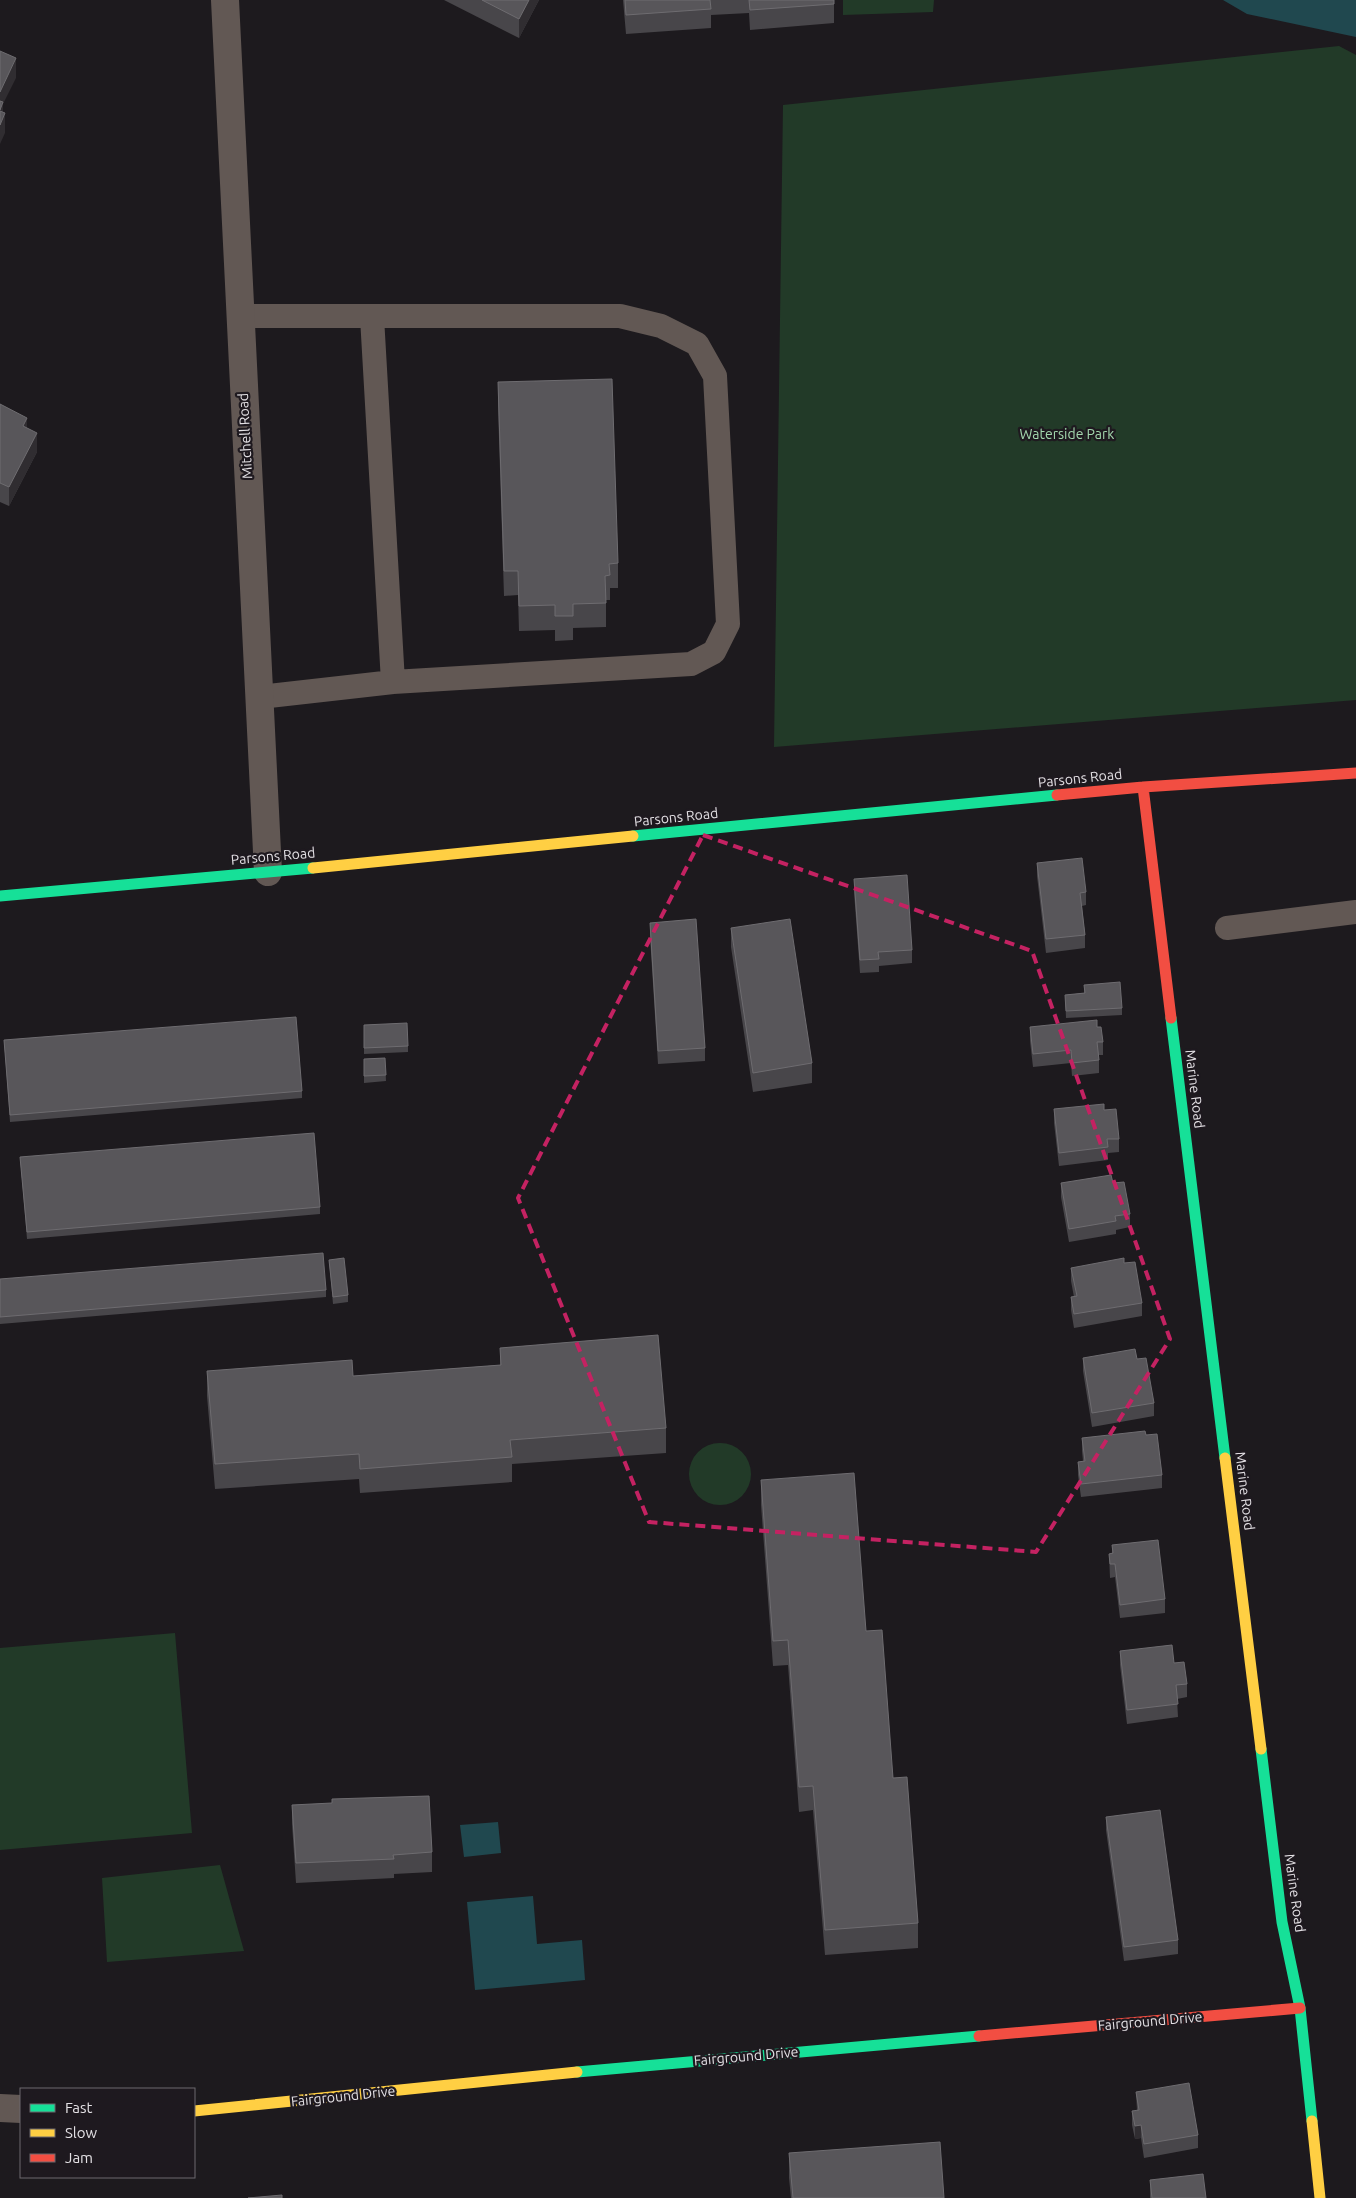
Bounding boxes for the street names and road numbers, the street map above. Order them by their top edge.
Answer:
street label: Mitchell Road [235,393,255,479]
street label: Parsons Road [1037,766,1123,790]
street label: Parsons Road [633,805,719,829]
street label: Parsons Road [230,844,316,868]
street label: Marine Road [1182,1049,1208,1129]
street label: Marine Road [1232,1451,1258,1531]
street label: Marine Road [1282,1853,1308,1933]
street label: Fairground Drive [1097,2008,1203,2034]
street label: Fairground Drive [693,2043,799,2069]
street label: Fairground Drive [290,2083,396,2109]

